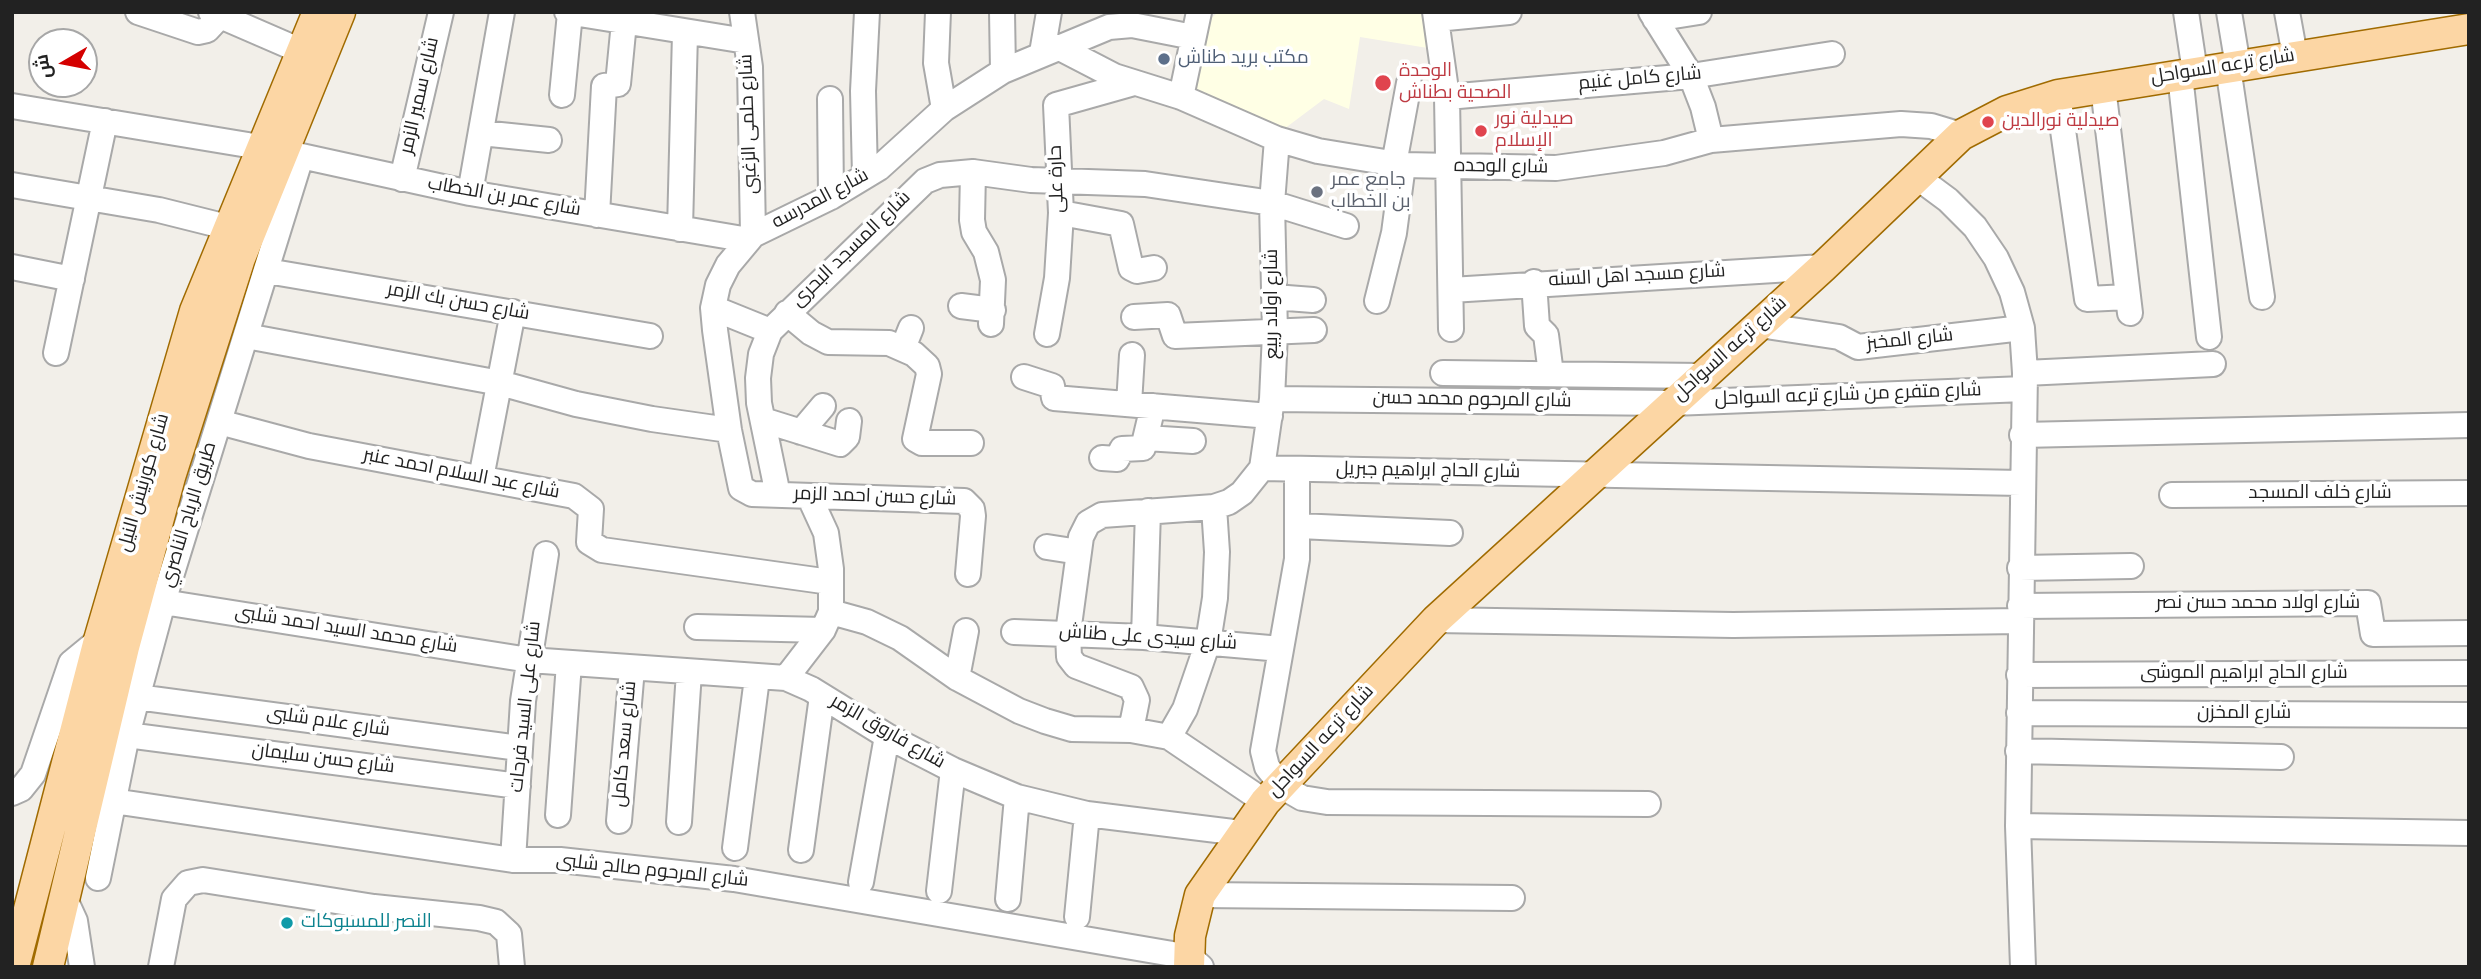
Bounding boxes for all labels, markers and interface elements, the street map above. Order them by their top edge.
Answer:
north arrow [28,28,98,98]
street label: شارع سمير الزمر [396,35,446,157]
street label: شارع ترعه السواحل [2149,45,2297,91]
place label: مكتب بريد طناش [1178,48,1309,70]
marker: مكتب بريد طناش [1156,51,1172,67]
text: ش [30,52,58,80]
street label: شارع حلمى الزغبى [736,54,764,194]
place label: الوحدة الصحية بطناش [1399,61,1512,105]
street label: شارع كامل غنيم [1577,63,1703,97]
marker: الوحدة الصحية بطناش [1373,73,1393,93]
place label: صيدلية نور الإسلام [1495,109,1574,153]
place label: صيدلية نورالدين [2002,111,2119,133]
marker: صيدلية نورالدين [1980,114,1996,130]
marker: صيدلية نور الإسلام [1473,123,1489,139]
street label: حارة على [1045,145,1071,213]
street label: شارع الوحده [1454,156,1548,180]
street label: شارع المدرسه [769,165,873,235]
place label: جامع عمر بن الخطاب [1331,170,1410,214]
street label: شارع عمر بن الخطاب [426,173,582,223]
marker: جامع عمر بن الخطاب [1309,184,1325,200]
street label: شارع المسجد البحرى [788,187,916,313]
street label: شارع اولاد ربيع [1262,249,1284,359]
street label: شارع مسجد اهل السنه [1548,261,1726,293]
street label: شارع حسن بك الزمر [385,279,531,327]
street label: شارع ترعه السواحل [1669,293,1793,407]
street label: شارع المخبز [1865,325,1955,357]
street label: شارع متفرع من شارع ترعه السواحل [1714,380,1982,412]
street label: شارع المرحوم محمد حسن [1372,388,1572,414]
street label: شارع كورنيش النيل [114,411,176,555]
street label: طريق الرياح الناصري [157,440,223,590]
street label: شارع عبد السلام احمد عنبر [361,445,561,505]
street label: شارع الحاج ابراهيم جبريل [1336,459,1520,485]
street label: شارع خلف المسجد [2248,483,2392,505]
street label: شارع حسن احمد الزمر [793,484,957,512]
street label: شارع اولاد محمد حسن نصر [2156,593,2360,615]
street label: شارع محمد السيد احمد شلبى [233,602,459,660]
street label: شارع على السيد فرحات [507,620,547,794]
street label: شارع سيدى على طناش [1058,621,1238,657]
street label: شارع الحاج ابراهيم الموشى [2140,663,2348,685]
street label: شارع سعد كامل [609,680,643,808]
street label: شارع ترعه السواحل [1264,681,1380,803]
street label: شارع فاروق الزمر [826,691,948,775]
street label: شارع علام شلبى [265,703,391,743]
street label: شارع المخزن [2197,703,2291,725]
street label: شارع حسن سليمان [250,740,396,780]
street label: شارع المرحوم صالح شلبى [555,851,749,893]
place label: النصر للمسبوكات [301,912,432,934]
marker: النصر للمسبوكات [279,915,295,931]

